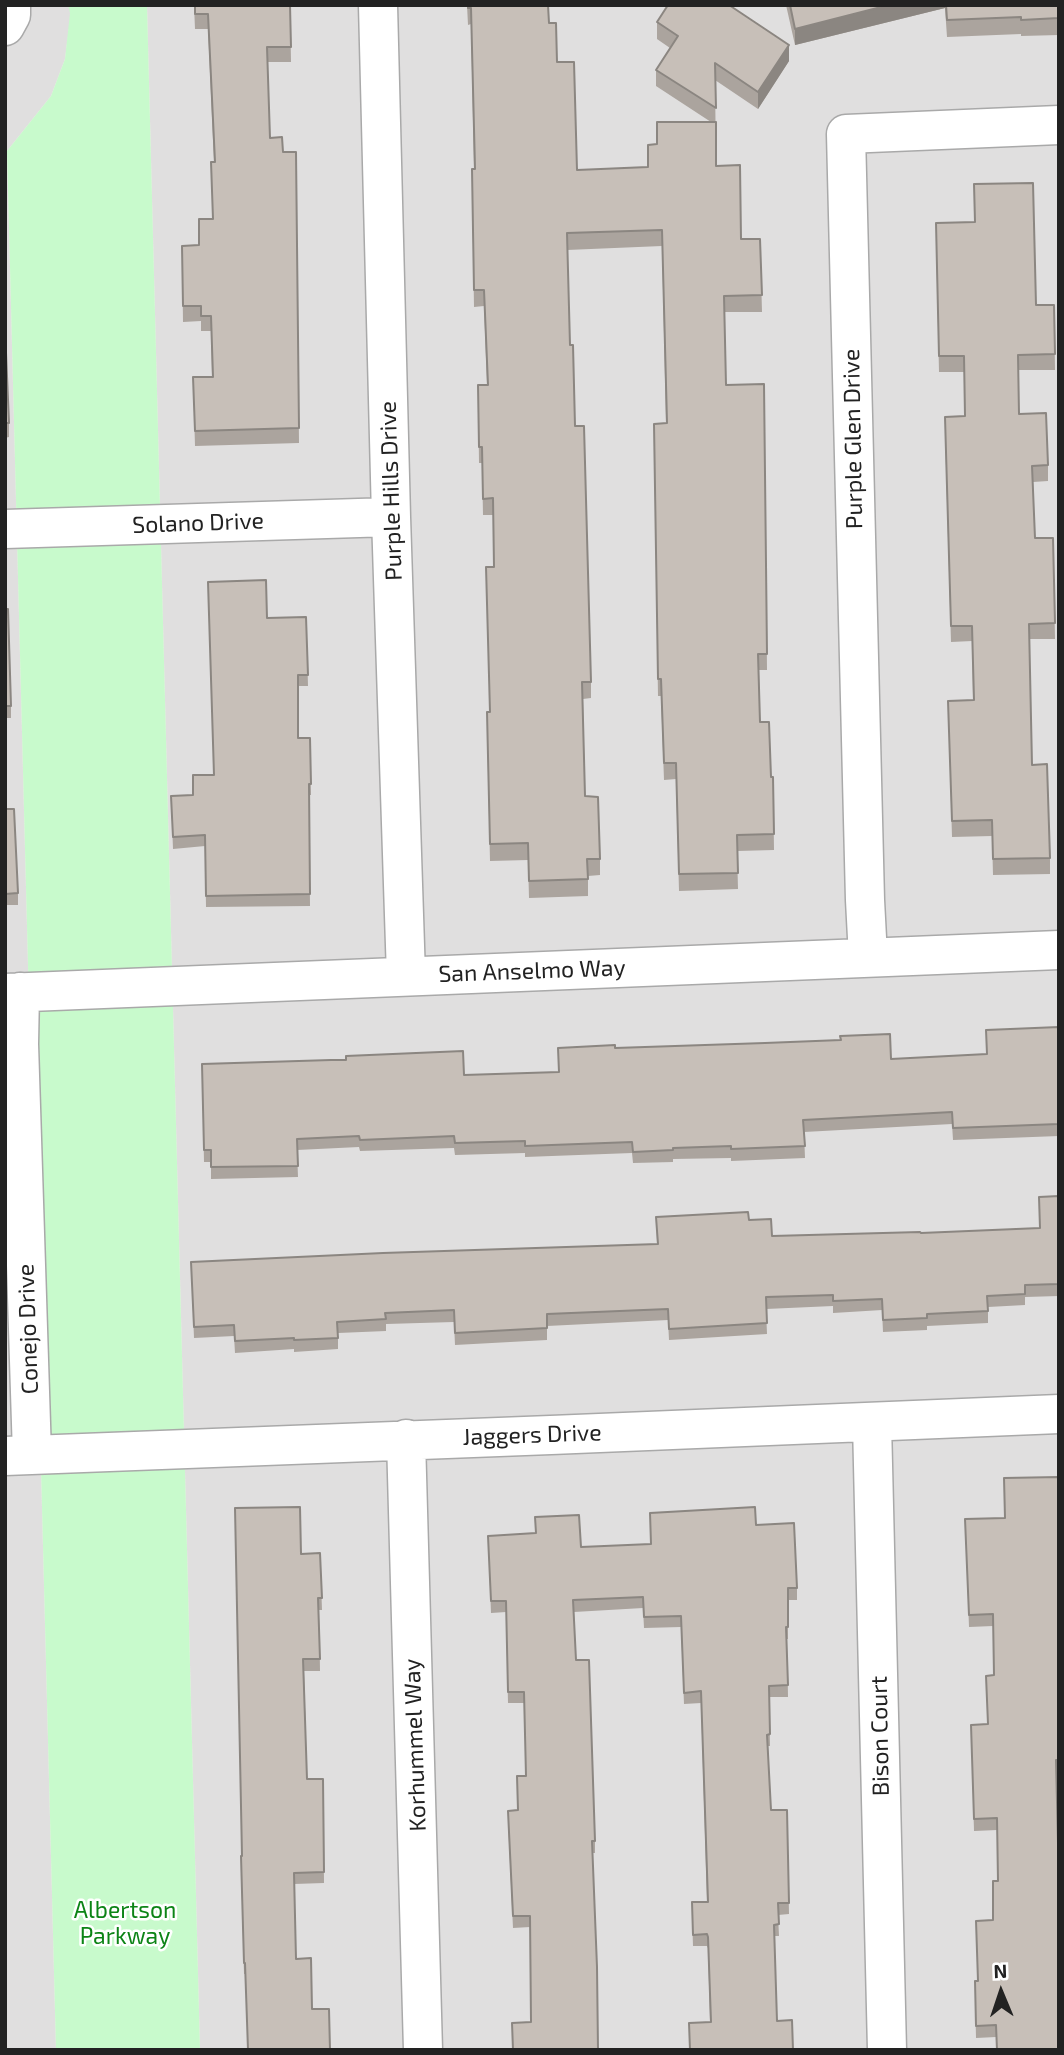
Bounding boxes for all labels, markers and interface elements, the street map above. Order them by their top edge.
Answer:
street label: Purple Glen Drive [838,349,868,529]
street label: Purple Hills Drive [374,401,408,581]
street label: Solano Drive [132,507,264,539]
street label: San Anselmo Way [438,954,626,988]
street label: Conejo Drive [12,1263,44,1395]
street label: Jaggers Drive [462,1419,602,1451]
street label: Korhummel Way [398,1658,432,1832]
street label: Bison Court [865,1676,895,1796]
park label: Albertson Parkway [74,1896,176,1950]
north arrow [966,1957,1036,2027]
text: N [993,1959,1008,1982]

